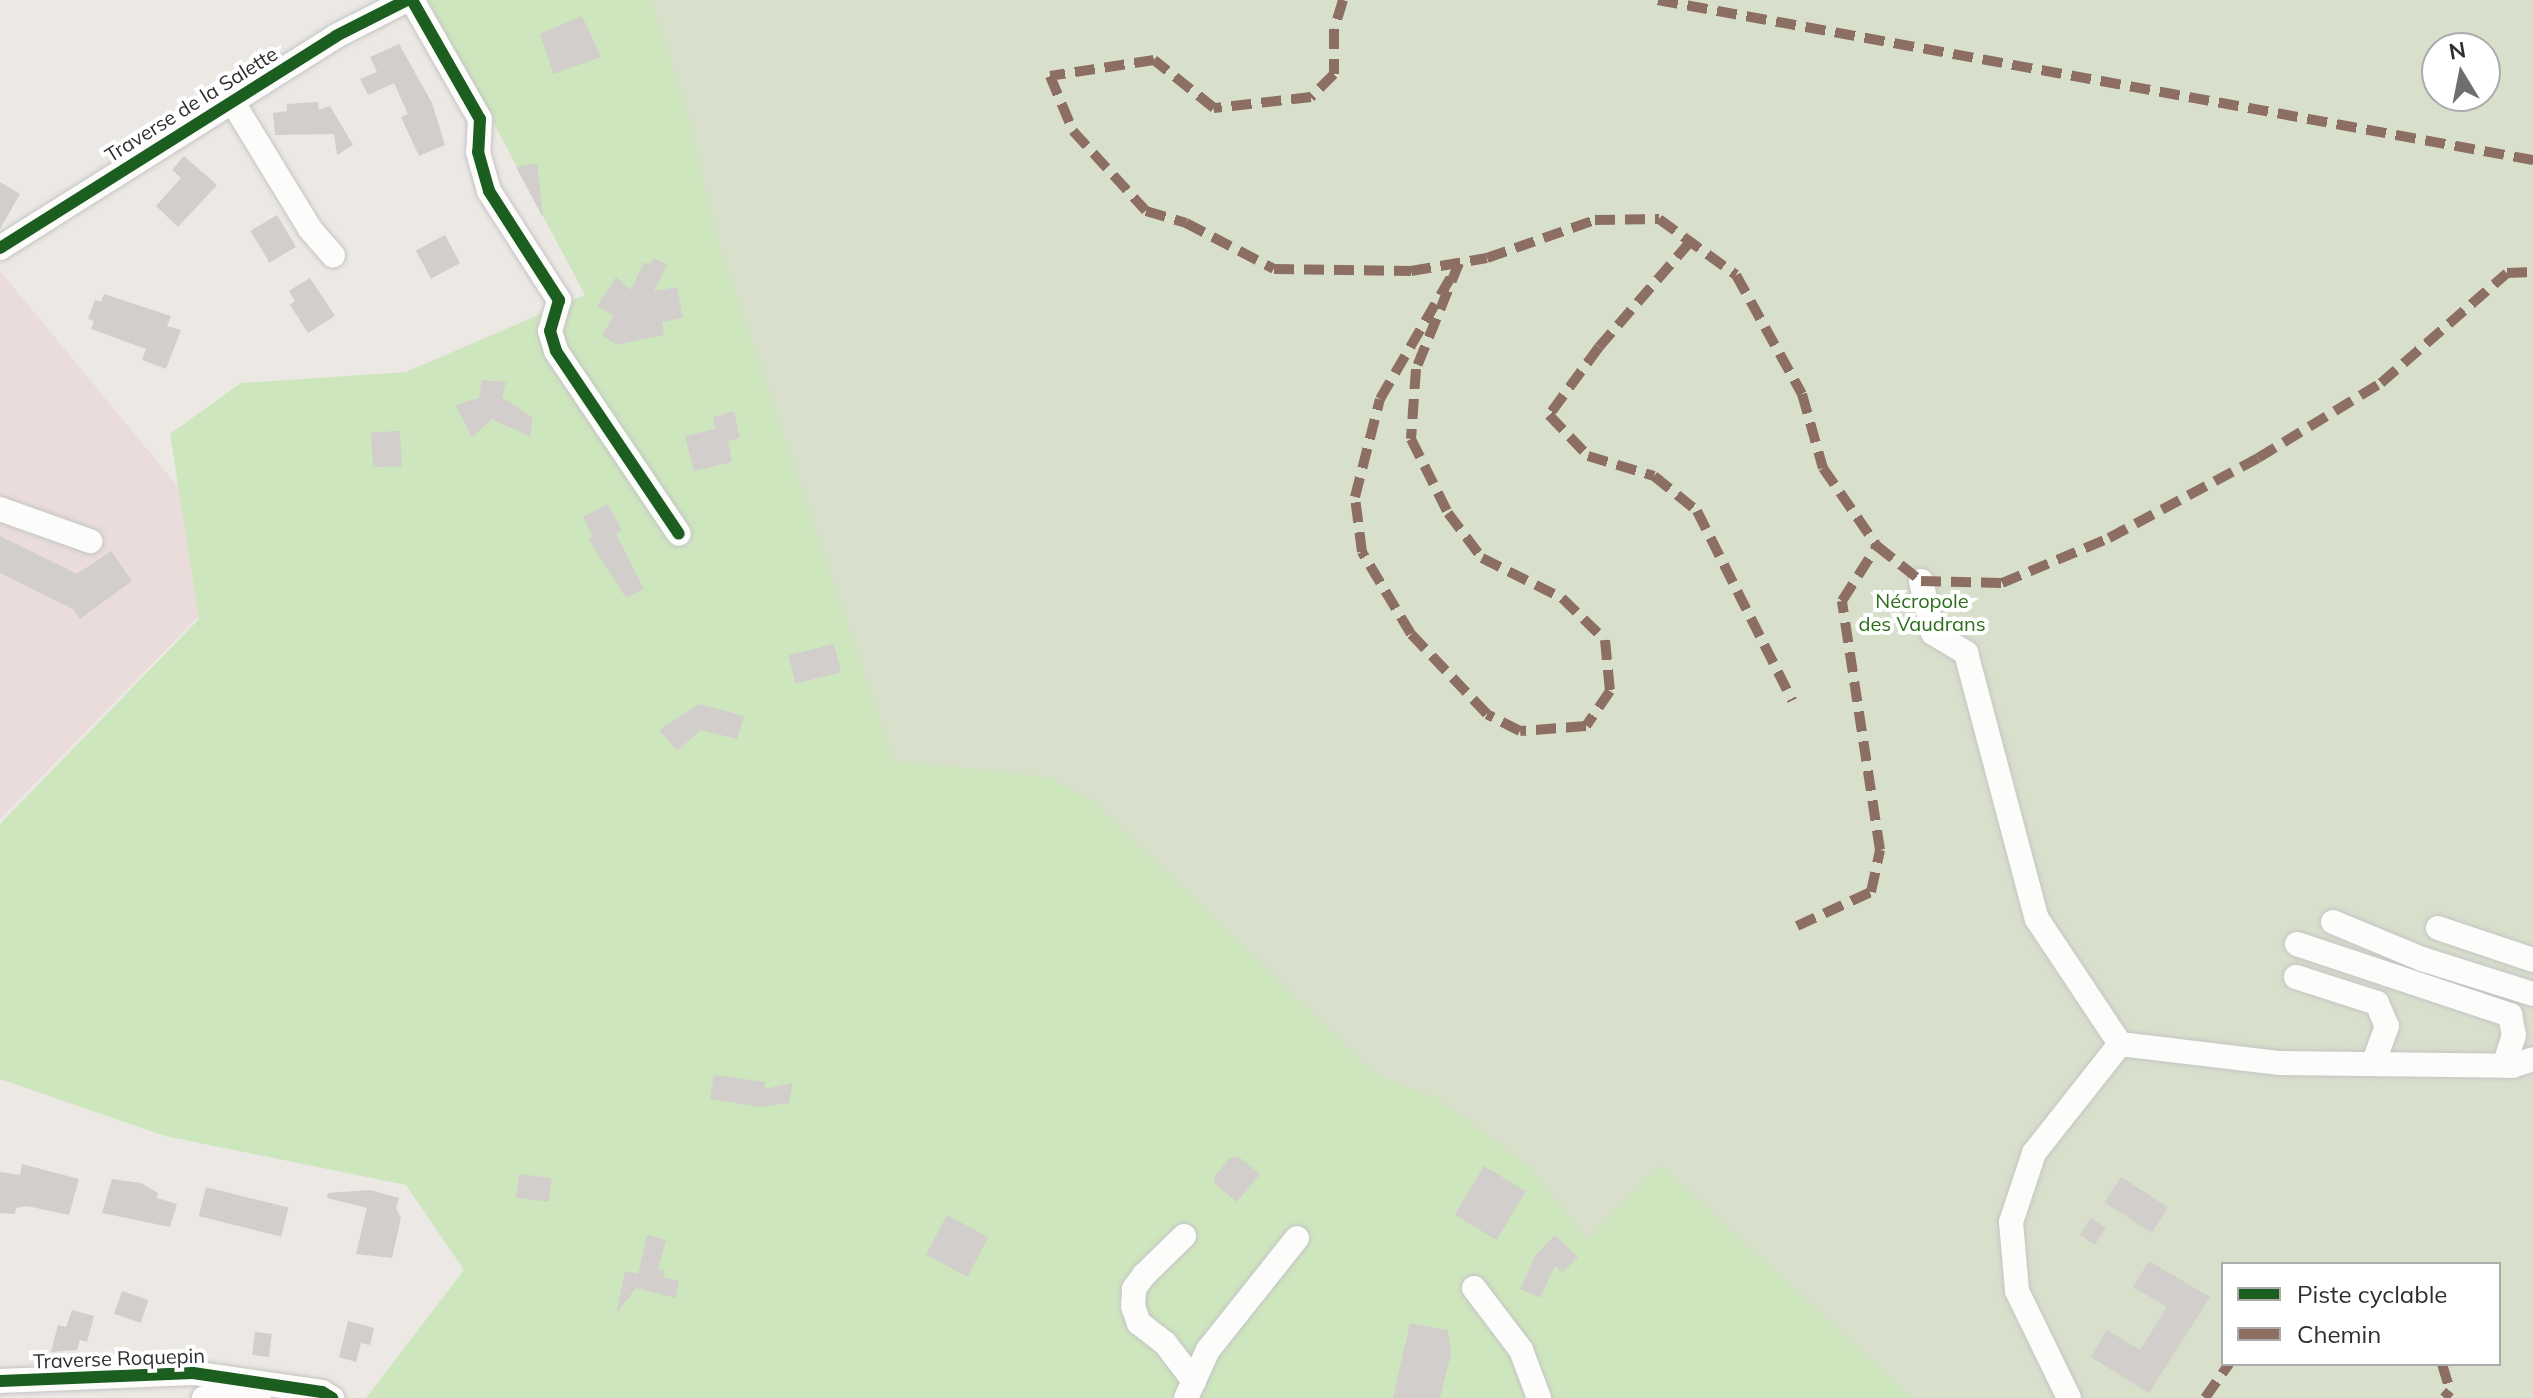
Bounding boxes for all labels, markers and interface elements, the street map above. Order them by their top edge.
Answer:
north arrow [2421,32,2501,112]
text: N [2447,35,2468,66]
street label: Traverse de la Salette [100,41,282,167]
park label: Nécropole des Vaudrans [1858,588,1986,635]
legend [2221,1262,2501,1366]
text: Piste cyclable [2297,1279,2447,1309]
text: Chemin [2297,1319,2381,1349]
street label: Traverse Roquepin [33,1343,205,1373]

